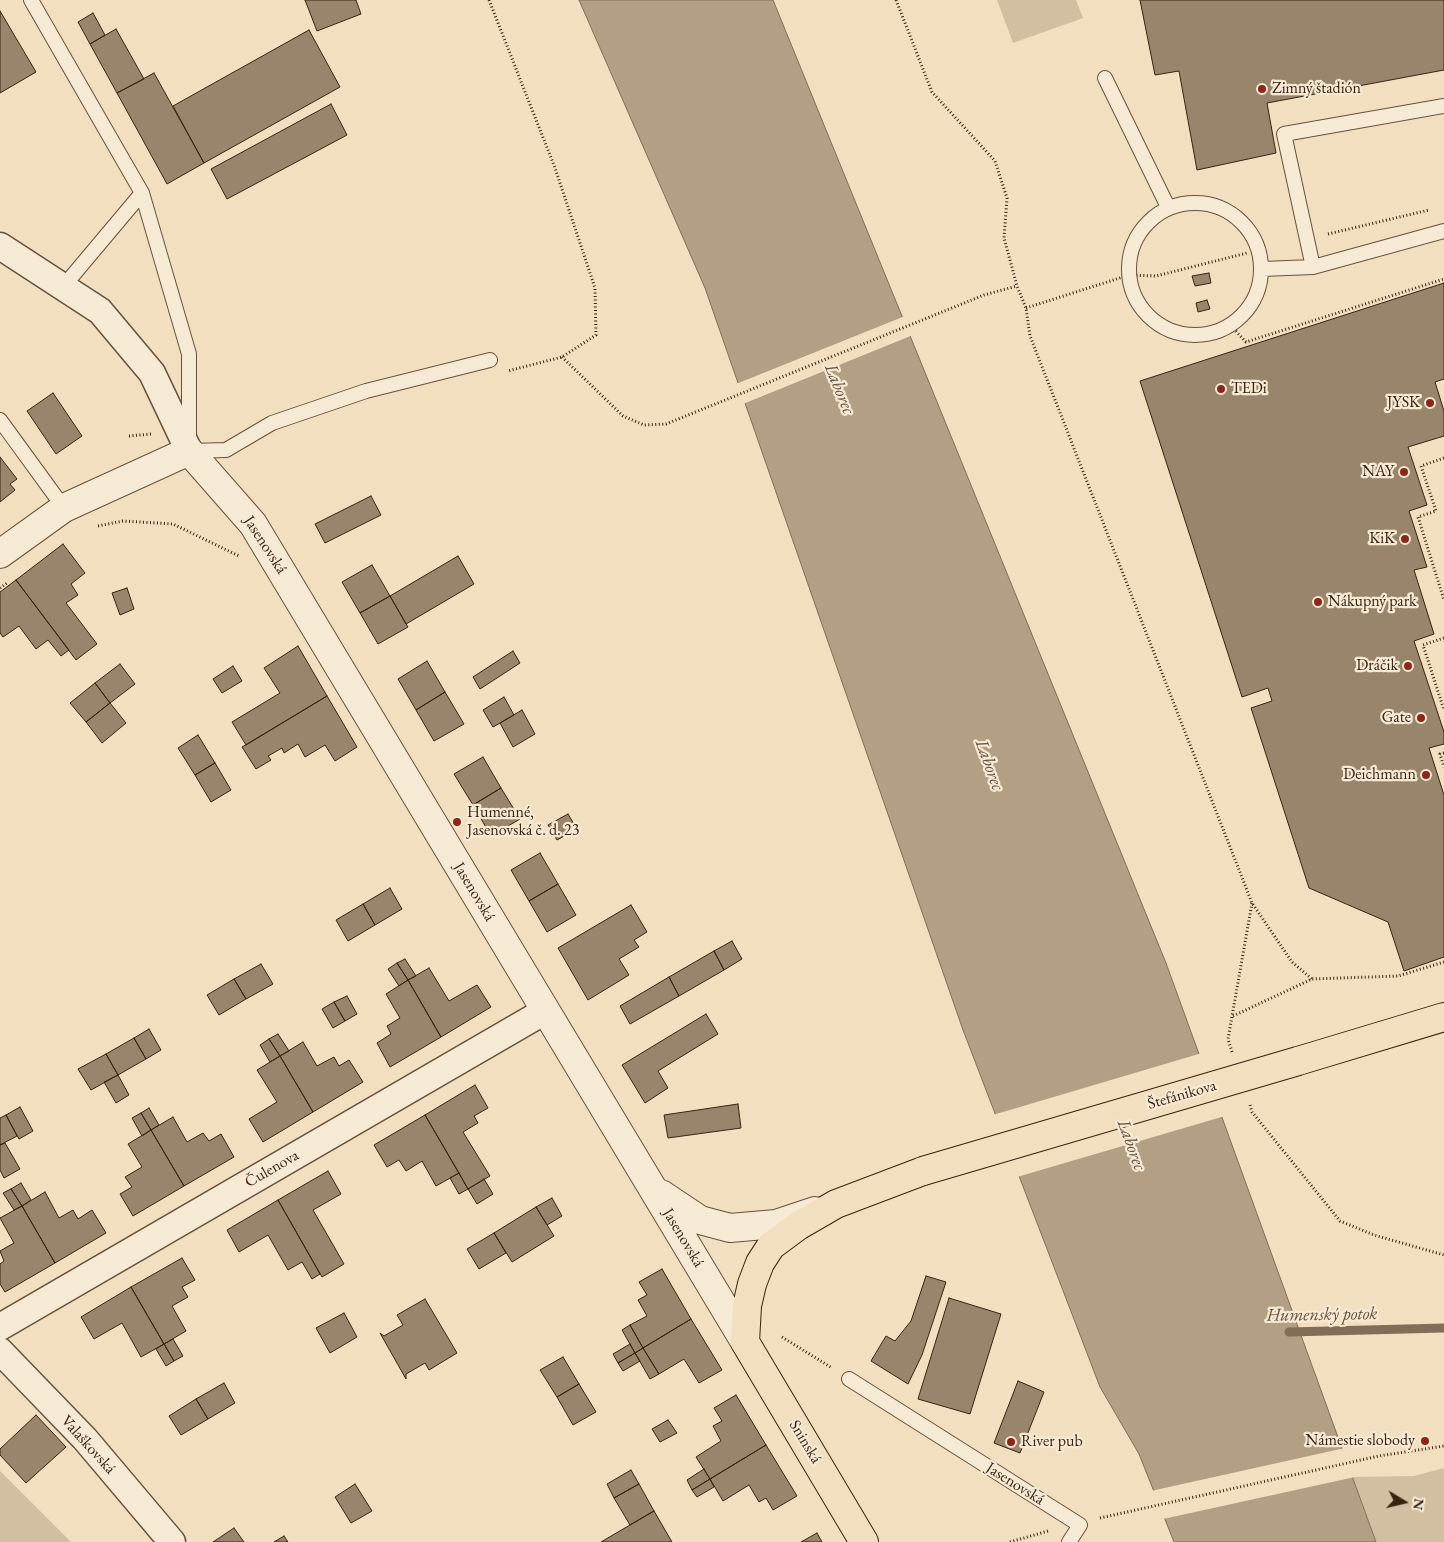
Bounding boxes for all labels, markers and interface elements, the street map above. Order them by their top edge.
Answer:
place label: Zimný štadión [1272,79,1361,99]
marker: Zimný štadión [1256,83,1268,95]
water label: Laborec [819,361,859,417]
place label: TEDi [1231,379,1267,399]
marker: TEDi [1215,383,1227,395]
place label: JYSK [1387,393,1420,413]
marker: JYSK [1424,397,1436,409]
place label: NAY [1362,462,1394,482]
marker: NAY [1398,466,1410,478]
street label: Jasenovská [239,512,291,578]
place label: KiK [1369,529,1395,549]
marker: KiK [1399,533,1411,545]
place label: Nákupný park [1328,592,1417,612]
marker: Nákupný park [1312,596,1324,608]
place label: Dráčik [1356,656,1398,676]
marker: Dráčik [1402,660,1414,672]
place label: Gate [1382,708,1411,728]
marker: Gate [1415,712,1427,724]
water label: Laborec [970,737,1008,793]
place label: Deichmann [1343,765,1416,785]
marker: Deichmann [1420,769,1432,781]
place label: Humenné, Jasenovská č. d. 23 [467,803,579,841]
marker: Humenné, Jasenovská č. d. 23 [451,816,463,828]
street label: Jasenovská [449,859,499,925]
street label: Štefánikova [1145,1076,1219,1114]
water label: Laborec [1112,1117,1150,1173]
street label: Čulenova [242,1146,302,1192]
street label: Jasenovská [658,1205,708,1271]
water label: Humenský potok [1266,1303,1378,1327]
street label: Valaškovská [57,1412,119,1478]
street label: Sninská [785,1417,825,1467]
place label: Námestie slobody [1306,1431,1415,1451]
place label: River pub [1021,1432,1083,1452]
marker: Námestie slobody [1419,1435,1431,1447]
marker: River pub [1005,1436,1017,1448]
street label: Jasenovská [982,1459,1048,1509]
north arrow [1379,1477,1429,1527]
text: N [1409,1497,1429,1511]

